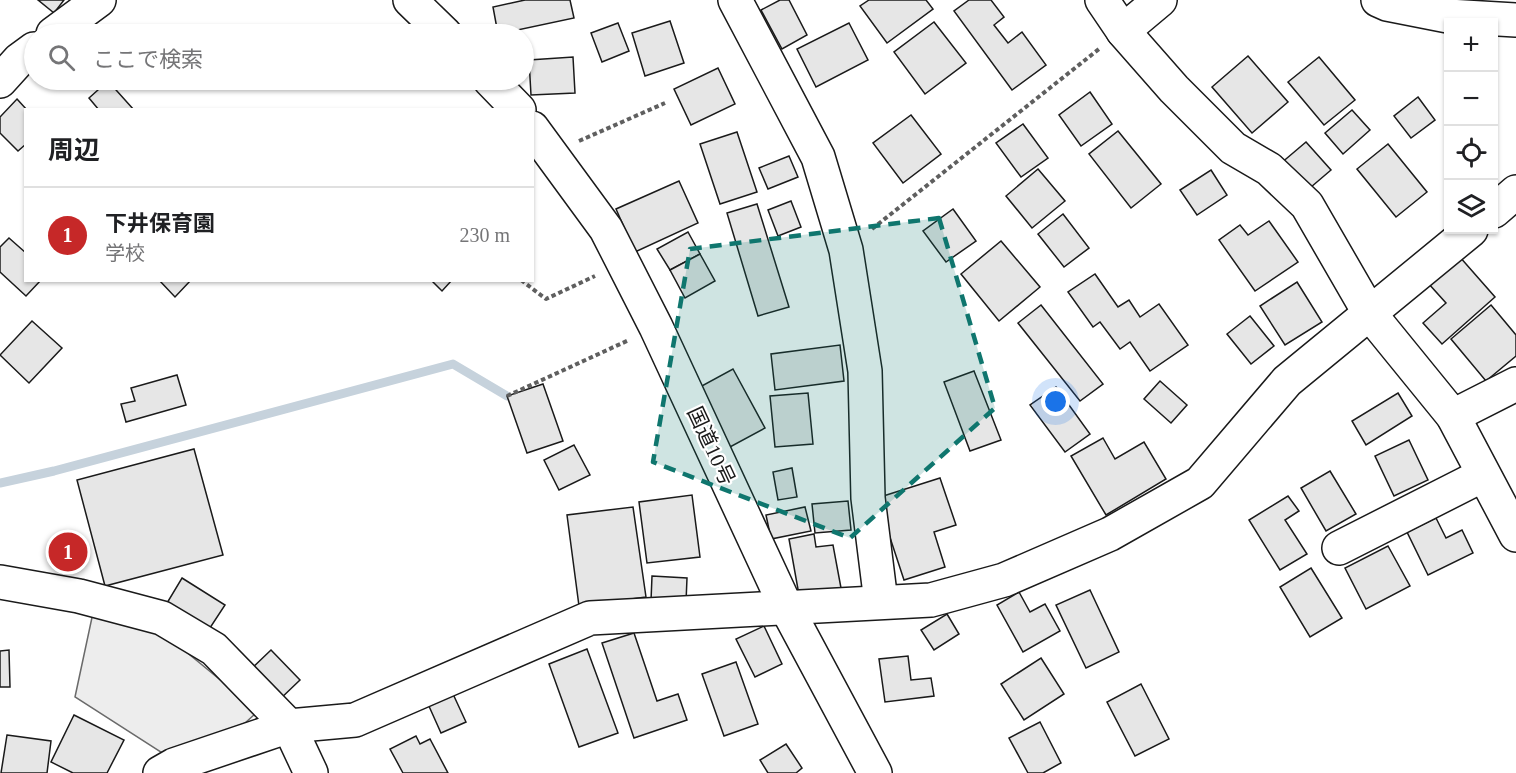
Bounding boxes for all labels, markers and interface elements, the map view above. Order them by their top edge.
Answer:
map controls [1444,18,1498,234]
button: + [1444,18,1498,72]
search box [24,24,534,90]
icon: search [45,41,78,74]
text: ここで検索 [93,47,203,72]
button: − [1444,72,1498,126]
button: locate [1444,126,1498,180]
text: 周辺 [48,136,100,165]
button: layers [1444,180,1498,234]
text: 下井保育園 [105,211,215,236]
text: 1 [63,224,73,246]
text: 230 m [459,224,510,246]
text: 学校 [105,242,145,264]
your location [1041,387,1070,416]
street label: 国道10号 [682,403,740,489]
pin: 1 [48,530,88,574]

